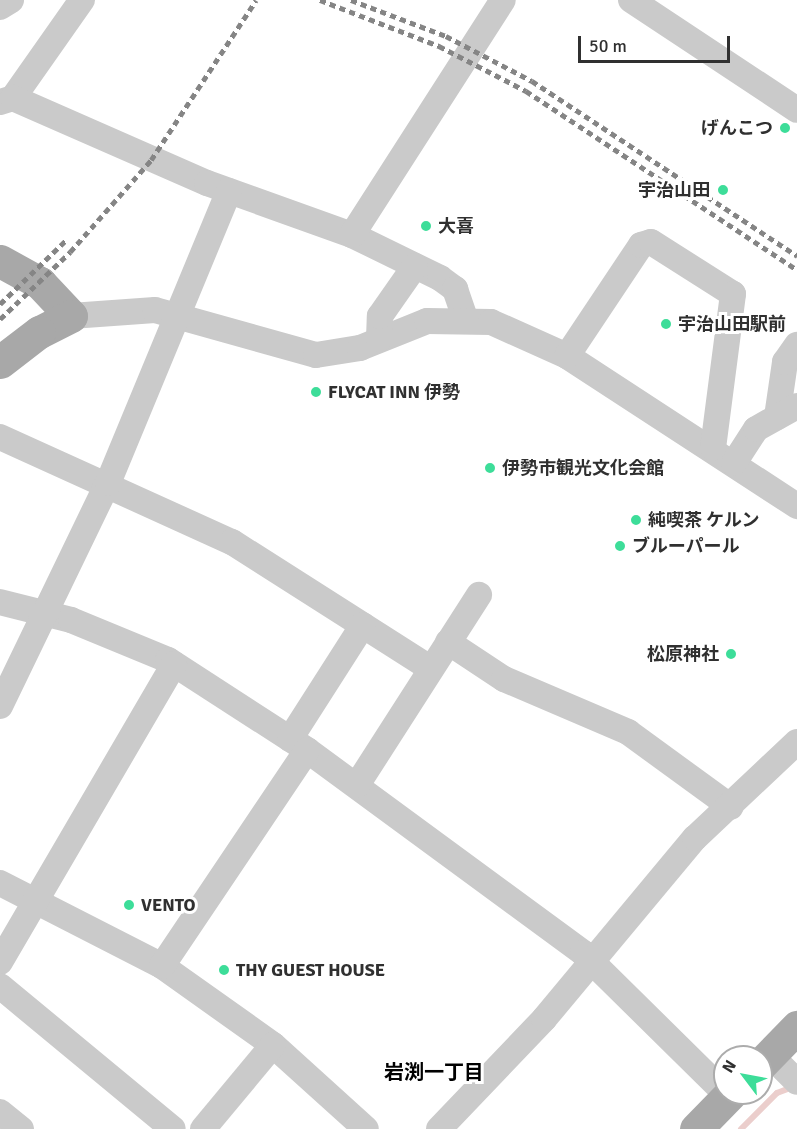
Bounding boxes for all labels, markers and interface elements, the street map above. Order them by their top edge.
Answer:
scale bar [581,24,732,62]
text: 50 m [589,35,627,57]
place label: げんこつ [701,117,773,139]
marker: げんこつ [778,121,792,135]
place label: 宇治山田 [638,179,710,201]
marker: 宇治山田 [714,181,732,199]
place label: 大喜 [438,215,474,237]
marker: 大喜 [419,219,433,233]
place label: 宇治山田駅前 [678,313,786,335]
marker: 宇治山田駅前 [659,317,673,331]
place label: FLYCAT INN 伊勢 [328,381,460,403]
marker: FLYCAT INN 伊勢 [309,385,323,399]
place label: 伊勢市観光文化会館 [502,457,664,479]
marker: 伊勢市観光文化会館 [483,461,497,475]
place label: 純喫茶 ケルン [648,509,760,531]
marker: 純喫茶 ケルン [629,513,643,527]
place label: ブルーパール [632,535,740,557]
marker: ブルーパール [613,539,627,553]
place label: 松原神社 [647,643,719,665]
marker: 松原神社 [724,647,738,661]
place label: VENTO [141,894,196,916]
marker: VENTO [122,898,136,912]
place label: THY GUEST HOUSE [236,959,385,981]
marker: THY GUEST HOUSE [217,963,231,977]
north arrow [713,1045,773,1105]
text: N [718,1057,741,1077]
district label: 岩渕一丁目 [384,1060,484,1084]

